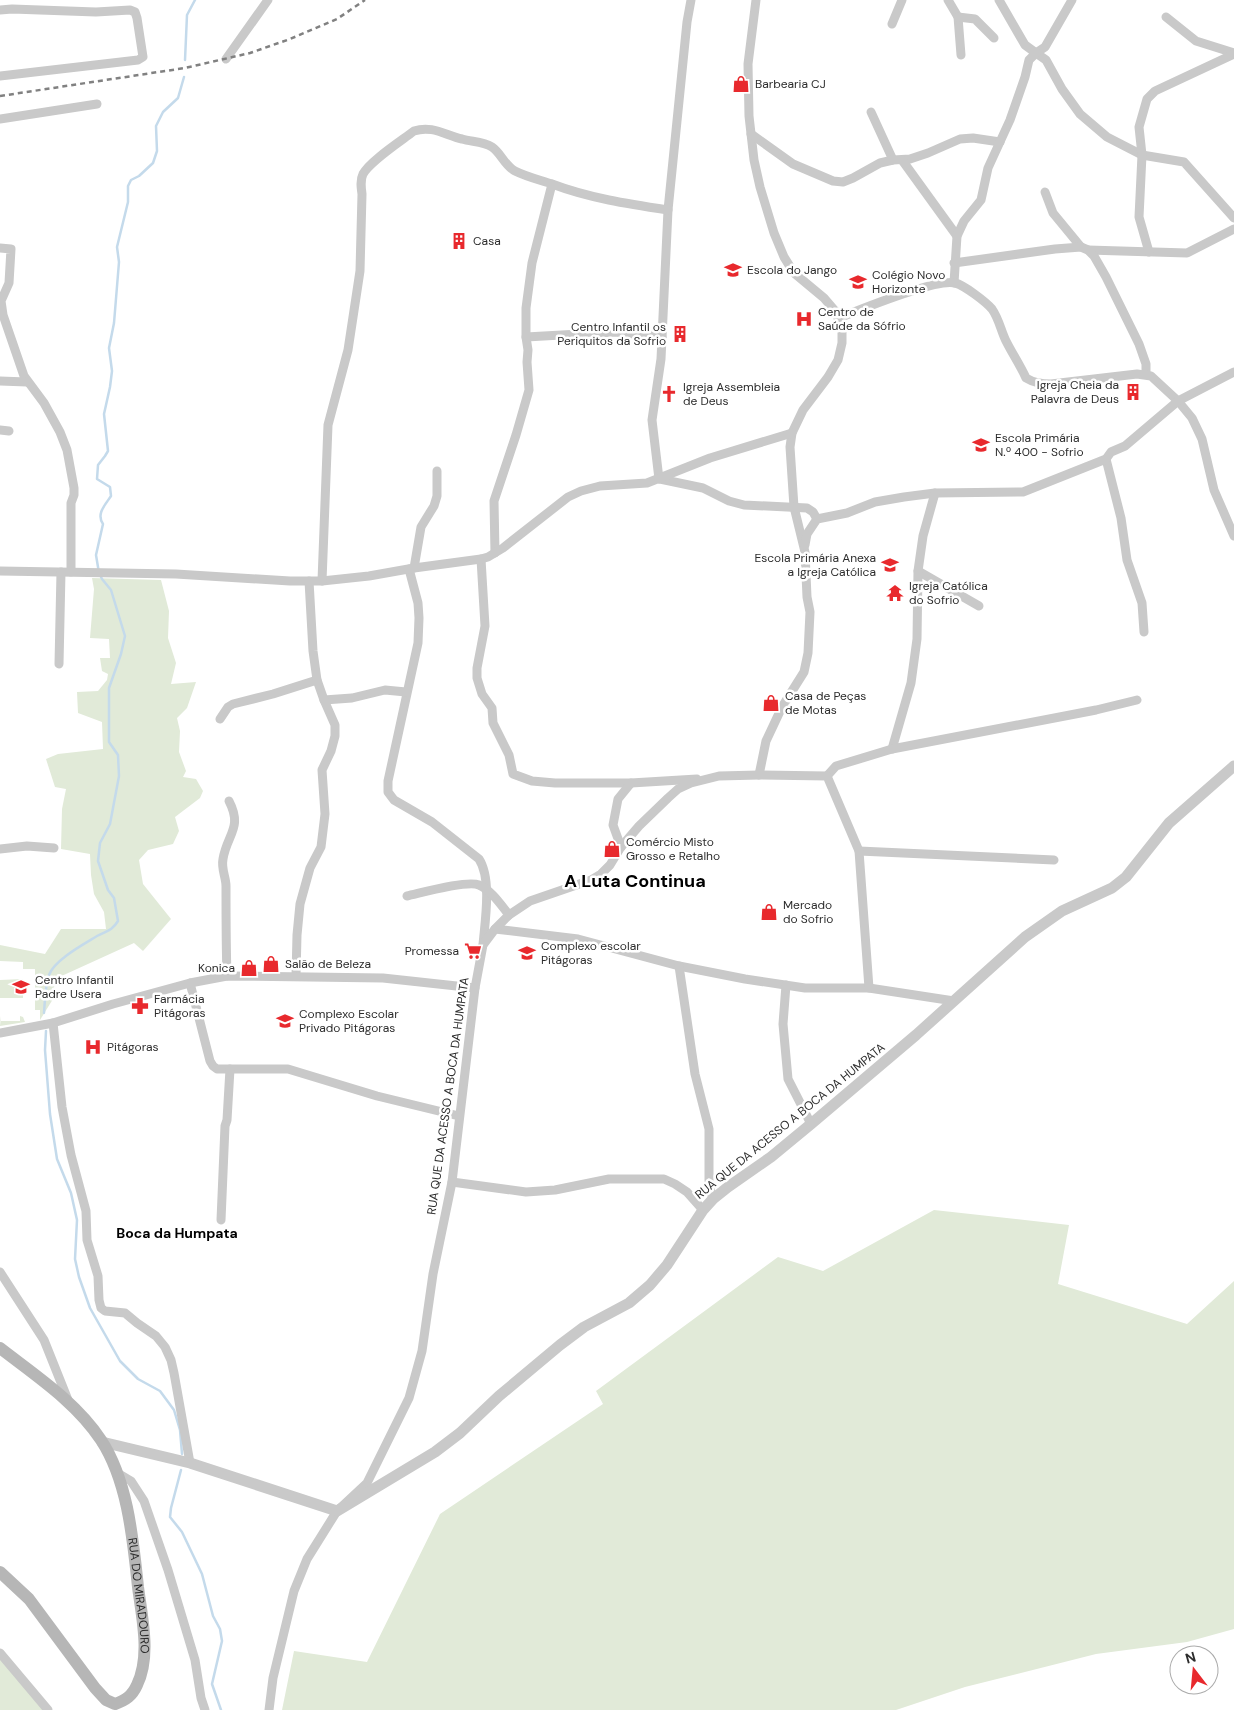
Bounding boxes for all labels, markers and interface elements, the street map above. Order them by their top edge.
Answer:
shop icon: Barbearia CJ [731,74,751,94]
place label: Barbearia CJ [755,76,826,92]
building icon: Casa [449,231,469,251]
place label: Casa [473,233,501,249]
school or university icon: Escola do Jango [723,260,743,280]
place label: Escola do Jango [747,262,837,278]
place label: Colégio Novo Horizonte [872,267,945,297]
school or university icon: Colégio Novo Horizonte [848,272,868,292]
place label: Centro de Saúde da Sófrio [818,304,906,334]
hospital icon: Centro de Saúde da Sófrio [794,309,814,329]
place label: Centro Infantil os Periquitos da Sofrio [557,319,666,349]
building icon: Centro Infantil os Periquitos da Sofrio [670,324,690,344]
place label: Igreja Cheia da Palavra de Deus [1031,377,1119,407]
place label: Igreja Assembleia de Deus [683,379,780,409]
building icon: Igreja Cheia da Palavra de Deus [1123,382,1143,402]
church icon: Igreja Assembleia de Deus [659,384,679,404]
place label: Escola Primária N.º 400 - Sofrio [995,430,1084,460]
school or university icon: Escola Primária N.º 400 - Sofrio [971,435,991,455]
place label: Escola Primária Anexa a Igreja Católica [754,550,876,580]
school or university icon: Escola Primária Anexa a Igreja Católica [880,555,900,575]
place label: Igreja Católica do Sofrio [909,578,988,608]
temple icon: Igreja Católica do Sofrio [885,583,905,603]
place label: Casa de Peças de Motas [785,688,866,718]
shop icon: Casa de Peças de Motas [761,693,781,713]
place label: Comércio Misto Grosso e Retalho [626,834,720,864]
shop icon: Comércio Misto Grosso e Retalho [602,839,622,859]
district label: A Luta Continua [564,869,706,893]
place label: Mercado do Sofrio [783,897,833,927]
shop icon: Mercado do Sofrio [759,902,779,922]
place label: Complexo escolar Pitágoras [541,938,641,968]
supermarket icon: Promessa [463,941,483,961]
place label: Promessa [405,943,459,959]
school or university icon: Complexo escolar Pitágoras [517,943,537,963]
shop icon: Salão de Beleza [261,954,281,974]
place label: Salão de Beleza [285,956,371,972]
shop icon: Konica [239,958,259,978]
place label: Konica [198,960,235,976]
place label: Centro Infantil Padre Usera [35,972,114,1002]
street label: RUA QUE DA ACESSO A BOCA DA HUMPATA [423,976,473,1216]
school or university icon: Centro Infantil Padre Usera [11,977,31,997]
place label: Farmácia Pitágoras [154,991,206,1021]
pharmacy icon: Farmácia Pitágoras [130,996,150,1016]
place label: Complexo Escolar Privado Pitágoras [299,1006,399,1036]
school or university icon: Complexo Escolar Privado Pitágoras [275,1011,295,1031]
hospital icon: Pitágoras [83,1037,103,1057]
place label: Pitágoras [107,1039,159,1055]
street label: RUA QUE DA ACESSO A BOCA DA HUMPATA [692,1039,888,1203]
district label: Boca da Humpata [116,1224,238,1242]
street label: RUA DO MIRADOURO [124,1537,153,1654]
north arrow [1169,1645,1219,1695]
text: N [1183,1647,1198,1668]

